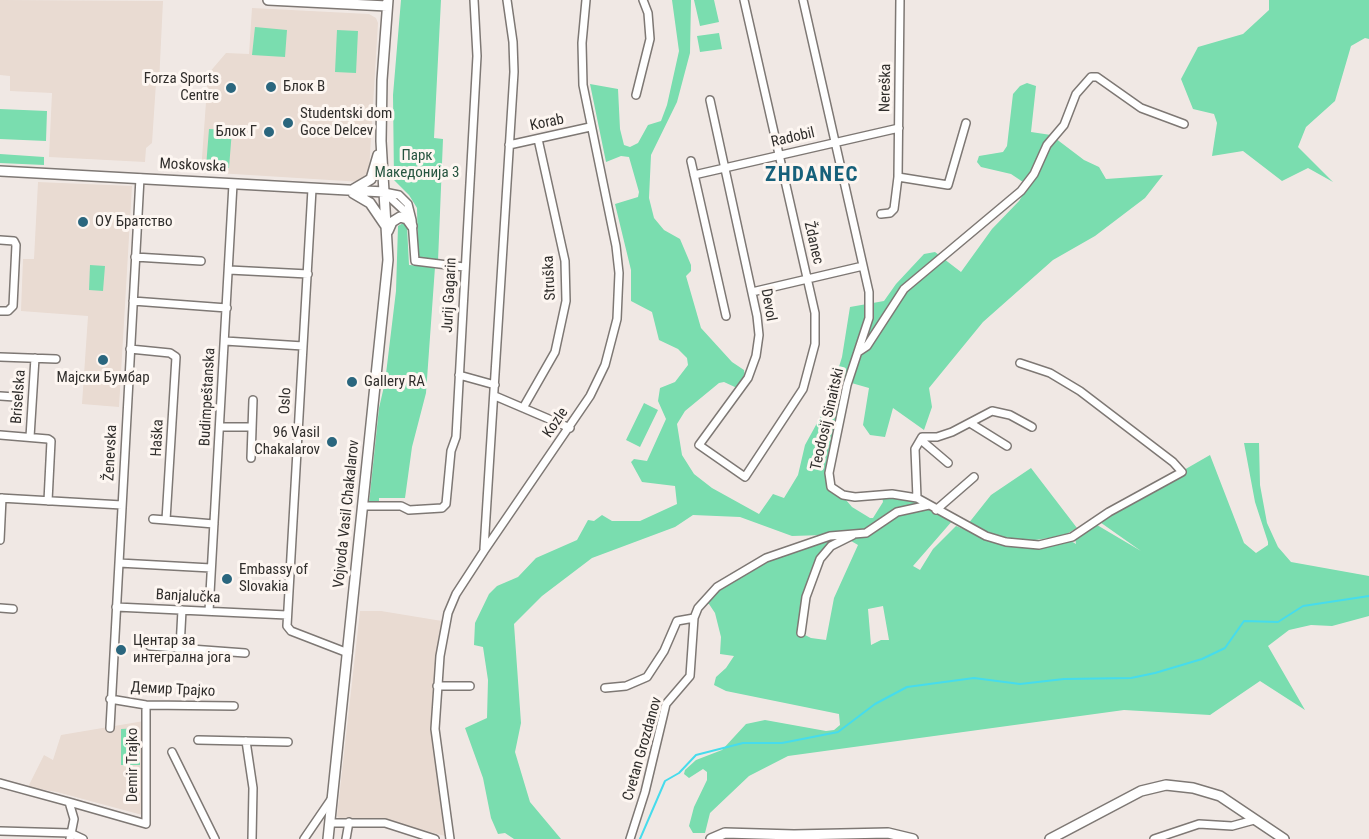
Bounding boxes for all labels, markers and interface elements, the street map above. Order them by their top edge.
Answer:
street label: Nereška [877,64,895,112]
place label: Forza Sports Centre [144,70,219,105]
place label: Блок В [283,78,325,96]
marker: Блок В [264,80,278,94]
marker: Forza Sports Centre [224,81,238,95]
place label: Studentski dom Goce Delcev [300,105,392,140]
street label: Korab [528,111,566,135]
marker: Studentski dom Goce Delcev [281,116,295,130]
place label: Блок Г [216,123,257,141]
street label: Radobil [769,124,817,152]
marker: Блок Г [262,125,276,139]
park label: Парк Македонија 3 [375,147,459,182]
street label: Moskovska [159,155,227,177]
district label: ZHDANEC [765,163,859,189]
place label: ОУ Братство [95,213,173,231]
marker: ОУ Братство [76,215,90,229]
street label: Ždanec [799,220,827,266]
street label: Struška [540,255,560,301]
street label: Jurij Gagarin [439,257,461,333]
street label: Devol [756,287,780,323]
street label: Budimpeštanska [196,347,220,447]
marker: Мајски Бумбар [96,353,110,367]
street label: Teodosij Sinaitski [807,366,849,472]
street label: Briselska [8,369,30,425]
place label: Мајски Бумбар [56,369,150,387]
place label: Gallery RA [364,373,425,391]
marker: Gallery RA [345,375,359,389]
street label: Oslo [276,387,296,415]
street label: Kozle [539,405,573,441]
street label: Haška [148,419,168,457]
place label: 96 Vasil Chakalarov [254,424,320,459]
street label: Ženevska [101,425,121,481]
marker: 96 Vasil Chakalarov [325,435,339,449]
street label: Vojvoda Vasil Chakalarov [330,439,364,589]
place label: Embassy of Slovakia [239,561,308,596]
marker: Embassy of Slovakia [220,572,234,586]
street label: Banjalučka [155,586,221,608]
place label: Центар за интегрална јога [133,632,231,667]
marker: Центар за интегрална јога [114,643,128,657]
street label: Демир Трајко [130,679,216,701]
street label: Cvetan Grozdanov [620,695,666,803]
street label: Demir Trajko [124,728,142,802]

